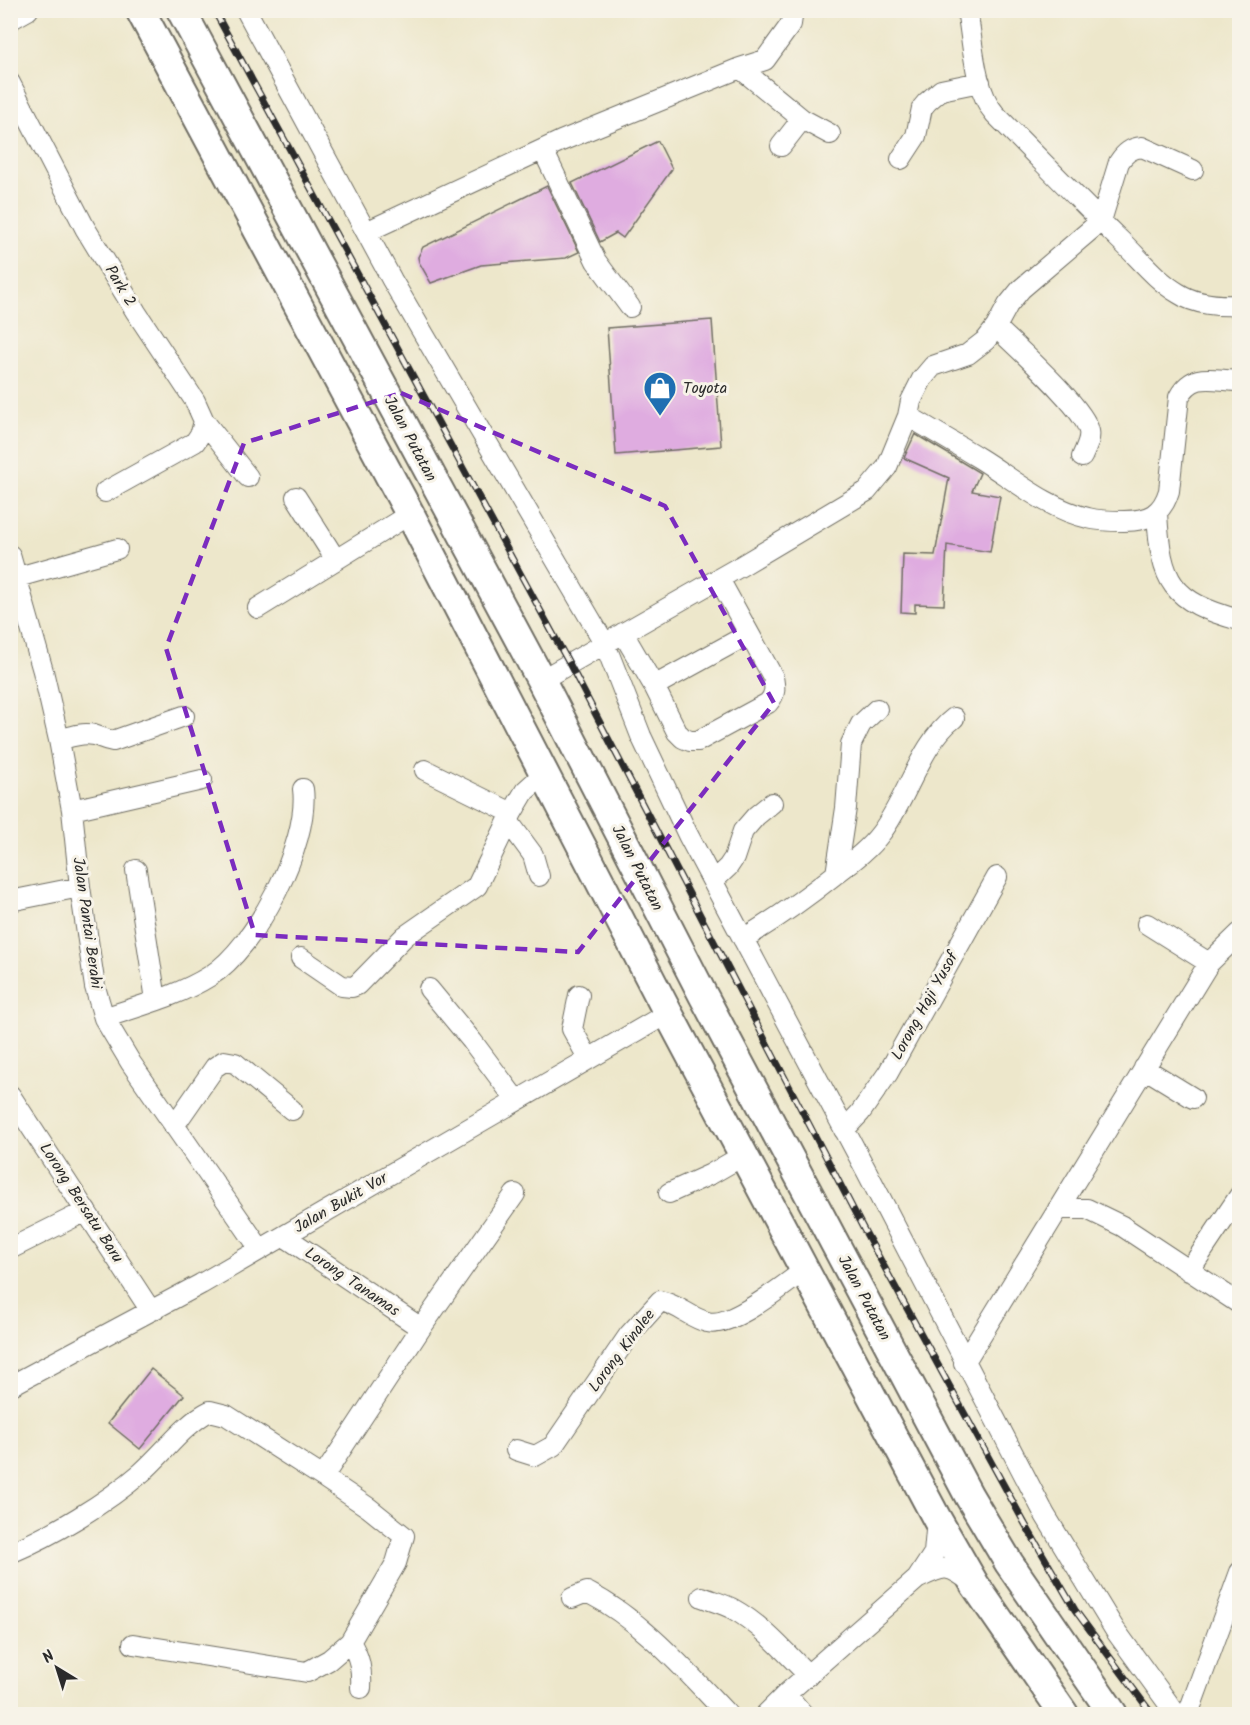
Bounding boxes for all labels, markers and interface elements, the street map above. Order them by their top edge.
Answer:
street label: Park 2 [98,260,142,312]
shop icon: Toyota [642,370,678,417]
place label: Toyota [683,376,727,401]
street label: Jalan Putatan [377,392,443,486]
street label: Jalan Putatan [605,821,669,915]
street label: Jalan Pantai Berahi [65,856,109,992]
street label: Lorong Haji Yusof [885,945,966,1065]
street label: Lorong Bersatu Baru [33,1138,130,1268]
street label: Jalan Bukit Vor [290,1165,394,1240]
street label: Lorong Tanamas [299,1241,405,1323]
street label: Jalan Putatan [831,1251,897,1345]
street label: Lorong Kinalee [582,1304,662,1398]
north arrow [27,1638,87,1698]
text: N [37,1644,60,1670]

